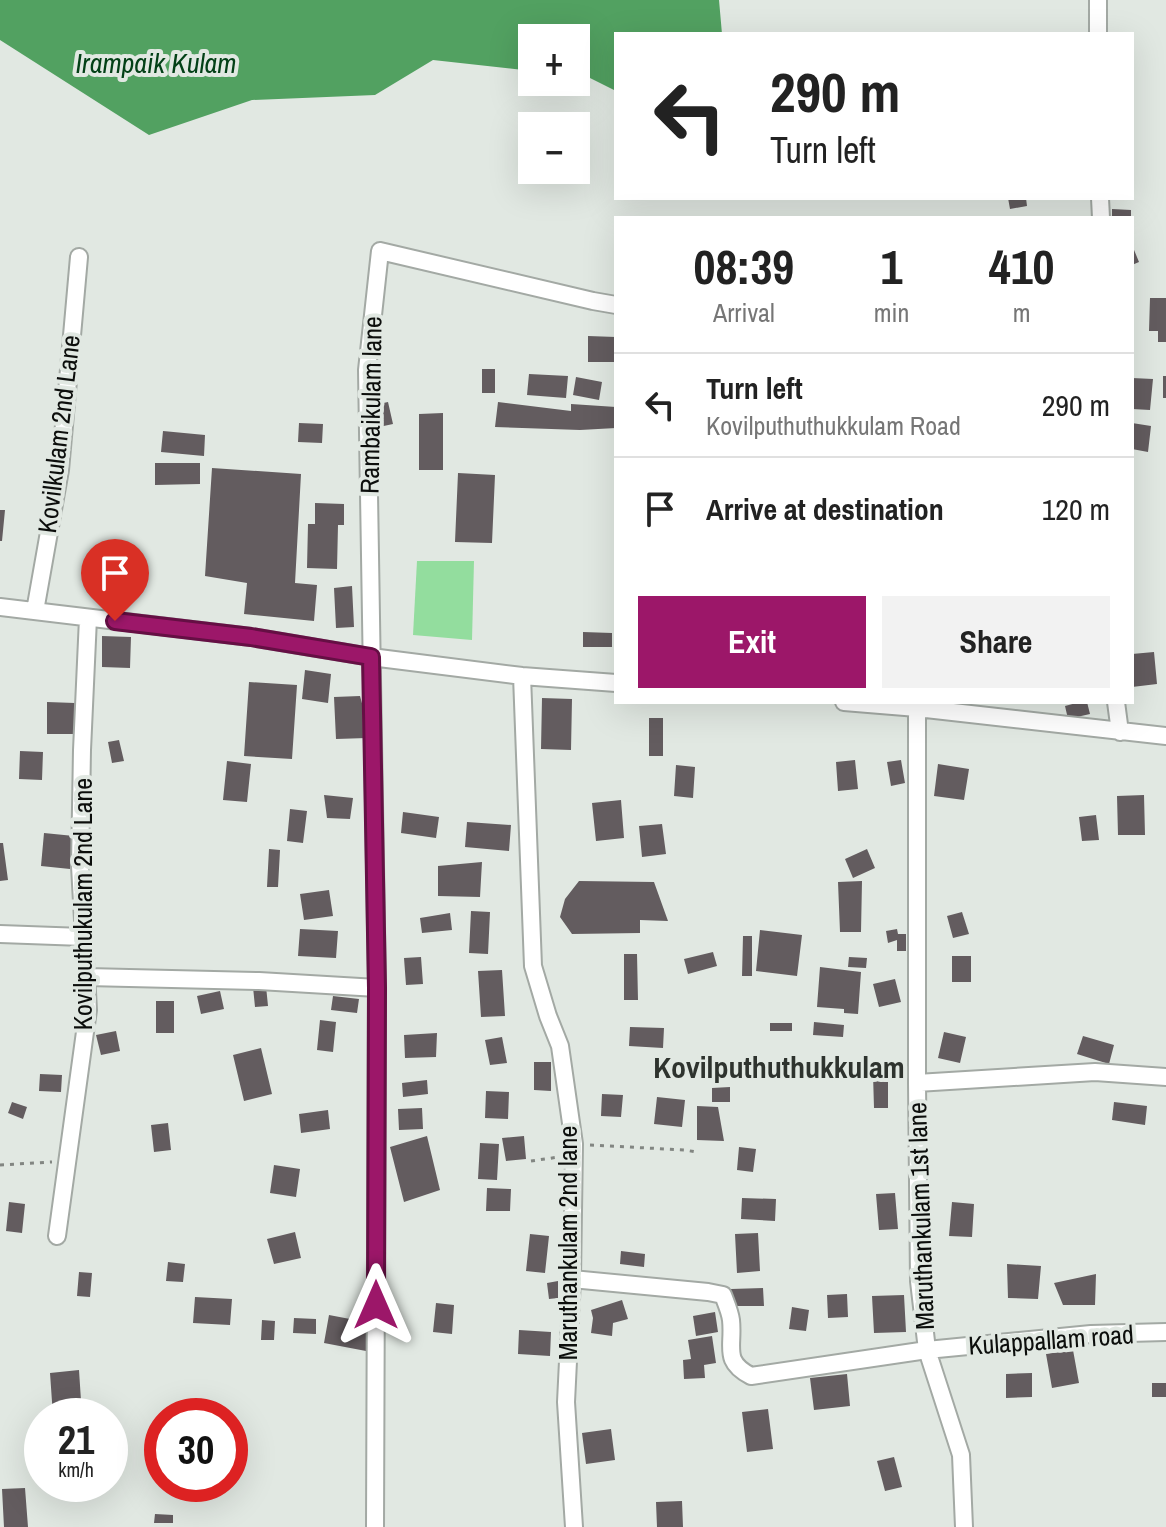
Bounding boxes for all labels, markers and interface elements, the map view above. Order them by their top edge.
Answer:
map controls [518,24,590,184]
button: + [518,24,590,96]
water label: Irampaik Kulam [76,44,236,82]
text: 290 m [770,54,900,129]
icon: left [638,64,742,168]
button: − [518,112,590,184]
text: Turn left [770,126,876,174]
text: 08:39 [694,234,794,299]
text: 1 [881,234,902,299]
text: 410 [989,234,1054,299]
text: Arrival [713,295,775,330]
text: min [874,295,909,330]
text: m [1013,295,1031,330]
street label: Rambaikulam lane [351,316,390,494]
street label: Kovilkulam 2nd Lane [29,333,88,535]
text: Turn left [706,368,803,408]
icon: left [638,383,682,427]
text: 290 m [1042,385,1110,425]
text: Kovilputhuthukkulam Road [706,408,961,443]
icon: arrive [638,487,682,531]
text: Arrive at destination [706,489,944,529]
text: 120 m [1042,489,1110,529]
pin [81,539,149,621]
icon: arrive [93,551,137,595]
button: Exit [638,596,866,688]
button: Share [882,596,1110,688]
street label: Kovilputhukulam 2nd Lane [65,778,100,1030]
district label: Kovilputhuthukkulam [653,1047,905,1087]
street label: Maruthankulam 1st lane [899,1102,942,1330]
street label: Maruthankulam 2nd lane [550,1126,585,1360]
position arrow [334,1263,418,1347]
street label: Kulappallam road [967,1316,1135,1363]
speed limit sign: 30 [144,1398,248,1502]
text: 21 [58,1413,94,1466]
text: km/h [58,1456,94,1483]

